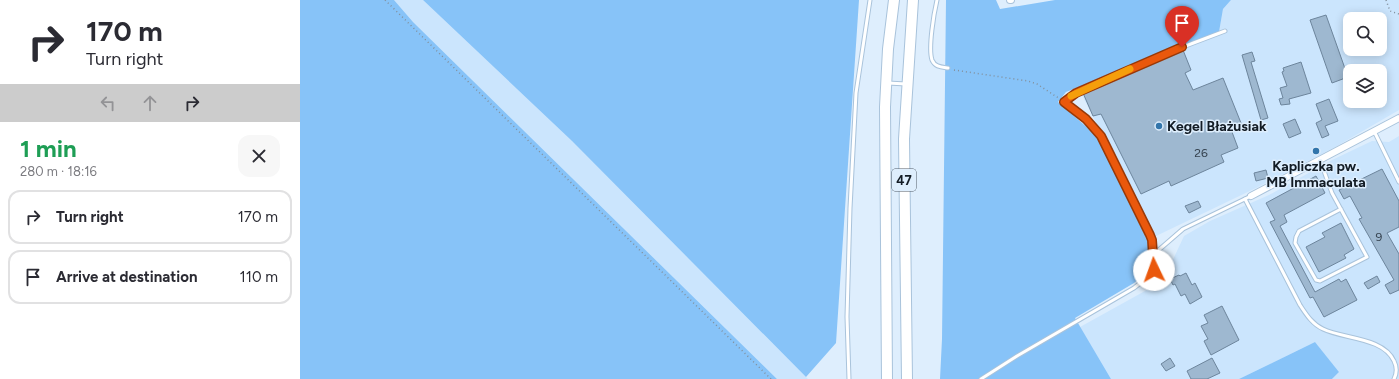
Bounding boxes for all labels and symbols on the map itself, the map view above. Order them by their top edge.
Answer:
pin [1165,6,1199,47]
place label: Kegel Błażusiak [1167,118,1267,135]
marker: Kegel Błażusiak [1154,121,1164,131]
house number: 26 [1194,146,1208,160]
marker: Kapliczka pw. MB Immaculata [1311,146,1321,156]
place label: Kapliczka pw. MB Immaculata [1266,158,1366,191]
road number: 47 [892,169,916,191]
house number: 9 [1376,230,1383,244]
position arrow [1133,249,1175,291]

